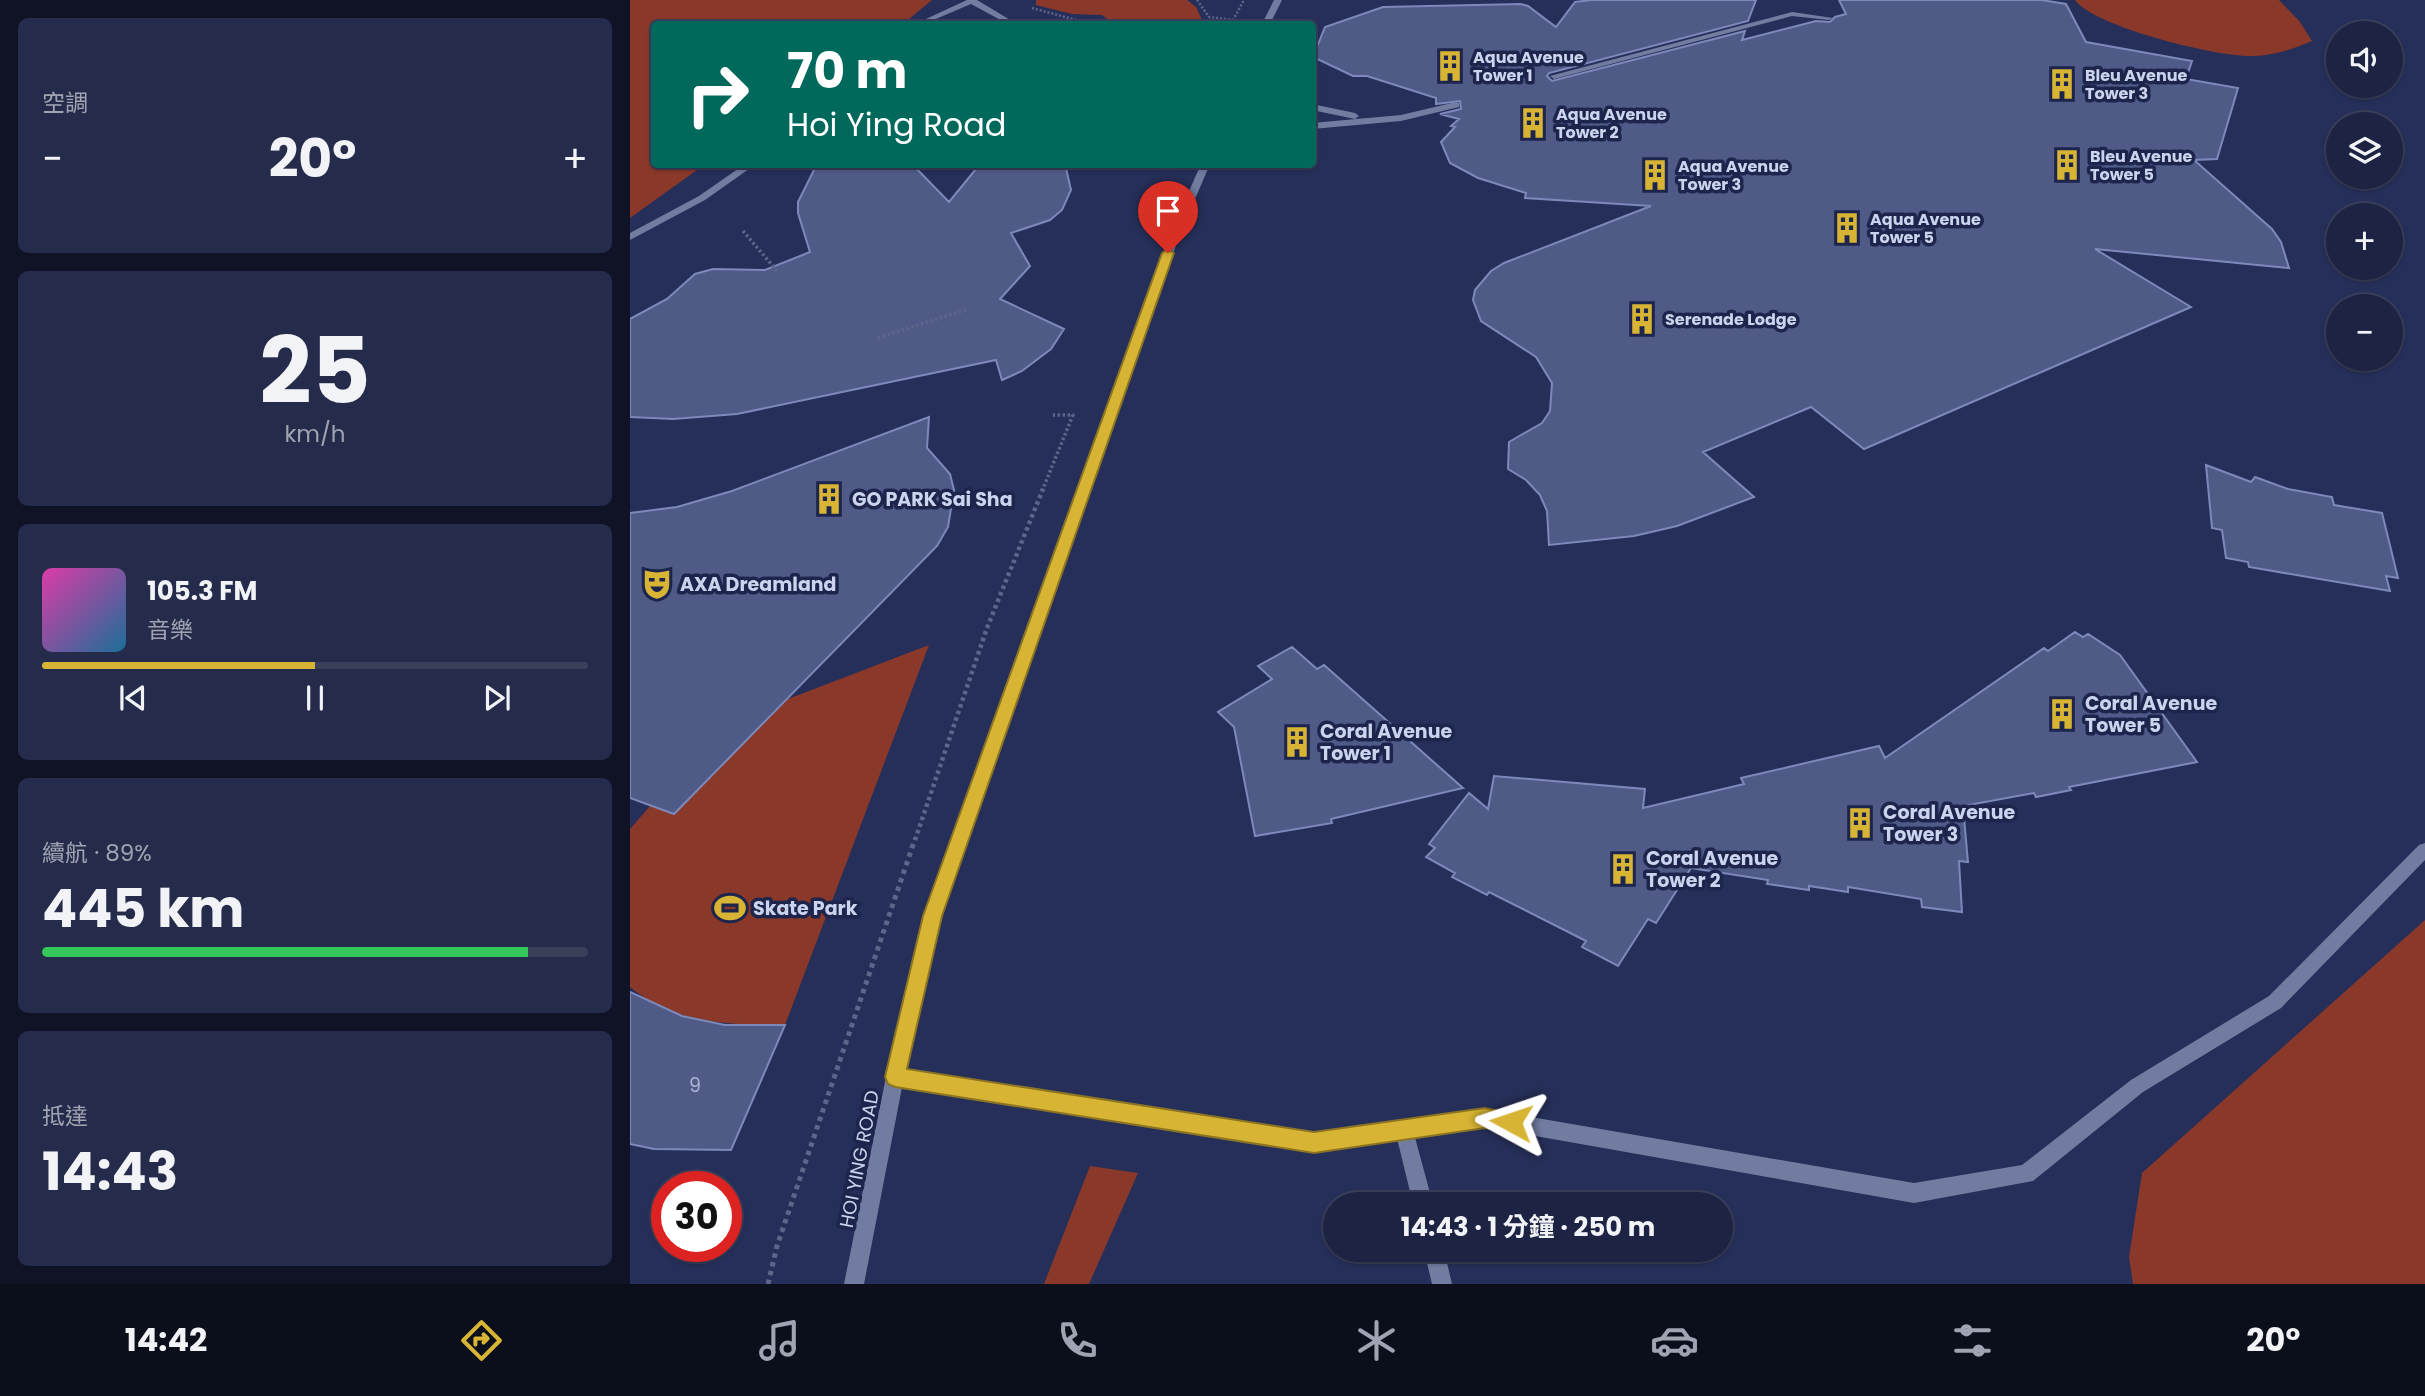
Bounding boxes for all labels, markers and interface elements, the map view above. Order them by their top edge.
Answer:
map controls [2326,21,2403,371]
button: sound [2326,21,2403,98]
text: 70 m [787,37,907,105]
place label: Aqua Avenue Tower 1 [1473,46,1584,87]
icon: right [672,49,763,140]
building icon: Aqua Avenue Tower 1 [1433,49,1467,83]
place label: Bleu Avenue Tower 3 [2085,64,2188,105]
building icon: Bleu Avenue Tower 3 [2045,67,2079,101]
text: 空調 [42,87,88,119]
text: Hoi Ying Road [787,102,1006,147]
place label: Aqua Avenue Tower 2 [1556,103,1667,144]
building icon: Aqua Avenue Tower 2 [1516,106,1550,140]
button: layers [2326,112,2403,189]
text: 20° [269,122,356,195]
text: − [42,132,63,185]
text: + [562,132,588,185]
place label: Bleu Avenue Tower 5 [2090,145,2193,186]
building icon: Bleu Avenue Tower 5 [2050,148,2084,182]
place label: Aqua Avenue Tower 3 [1678,155,1789,196]
building icon: Aqua Avenue Tower 3 [1638,158,1672,192]
pin [1138,181,1198,253]
icon: arrive [1149,192,1187,230]
button: + [2326,203,2403,280]
place label: Aqua Avenue Tower 5 [1870,208,1981,249]
building icon: Aqua Avenue Tower 5 [1830,211,1864,245]
button: − [2326,294,2403,371]
building icon: Serenade Lodge [1625,302,1659,336]
text: 25 [259,307,371,435]
place label: Serenade Lodge [1665,308,1797,331]
text: km/h [284,418,346,450]
building icon: GO PARK Sai Sha [812,482,846,516]
place label: GO PARK Sai Sha [852,486,1013,513]
theatre icon: AXA Dreamland [640,567,674,601]
place label: AXA Dreamland [680,571,837,598]
text: 105.3 FM [147,573,257,609]
text: 音樂 [147,614,193,646]
icon: previous [114,679,152,717]
icon: pause [296,679,334,717]
icon: next [478,679,516,717]
place label: Coral Avenue Tower 5 [2085,690,2217,739]
building icon: Coral Avenue Tower 5 [2045,697,2079,731]
place label: Coral Avenue Tower 1 [1320,718,1452,767]
building icon: Coral Avenue Tower 1 [1280,725,1314,759]
place label: Coral Avenue Tower 3 [1883,799,2015,848]
building icon: Coral Avenue Tower 3 [1843,806,1877,840]
text: 續航 · 89% [42,837,152,869]
place label: Coral Avenue Tower 2 [1646,845,1778,894]
building icon: Coral Avenue Tower 2 [1606,852,1640,886]
text: 445 km [42,872,244,945]
sports icon: Skate Park [713,891,747,925]
place label: Skate Park [753,895,858,922]
house number: 9 [689,1072,701,1099]
position arrow [1474,1085,1548,1159]
street label: HOI YING ROAD [833,1088,886,1230]
text: 抵達 [42,1100,88,1132]
text: 14:43 [42,1135,178,1208]
speed limit sign: 30 [651,1171,742,1262]
text: 14:43 · 1 分鐘 · 250 m [1401,1209,1655,1245]
icon: directions [457,1316,506,1365]
icon: music [755,1316,804,1365]
icon: phone [1053,1316,1102,1365]
icon: climate [1352,1316,1401,1365]
icon: car [1650,1316,1699,1365]
icon: filters [1948,1316,1997,1365]
text: 14:42 [125,1317,207,1362]
text: 20° [2246,1317,2300,1362]

